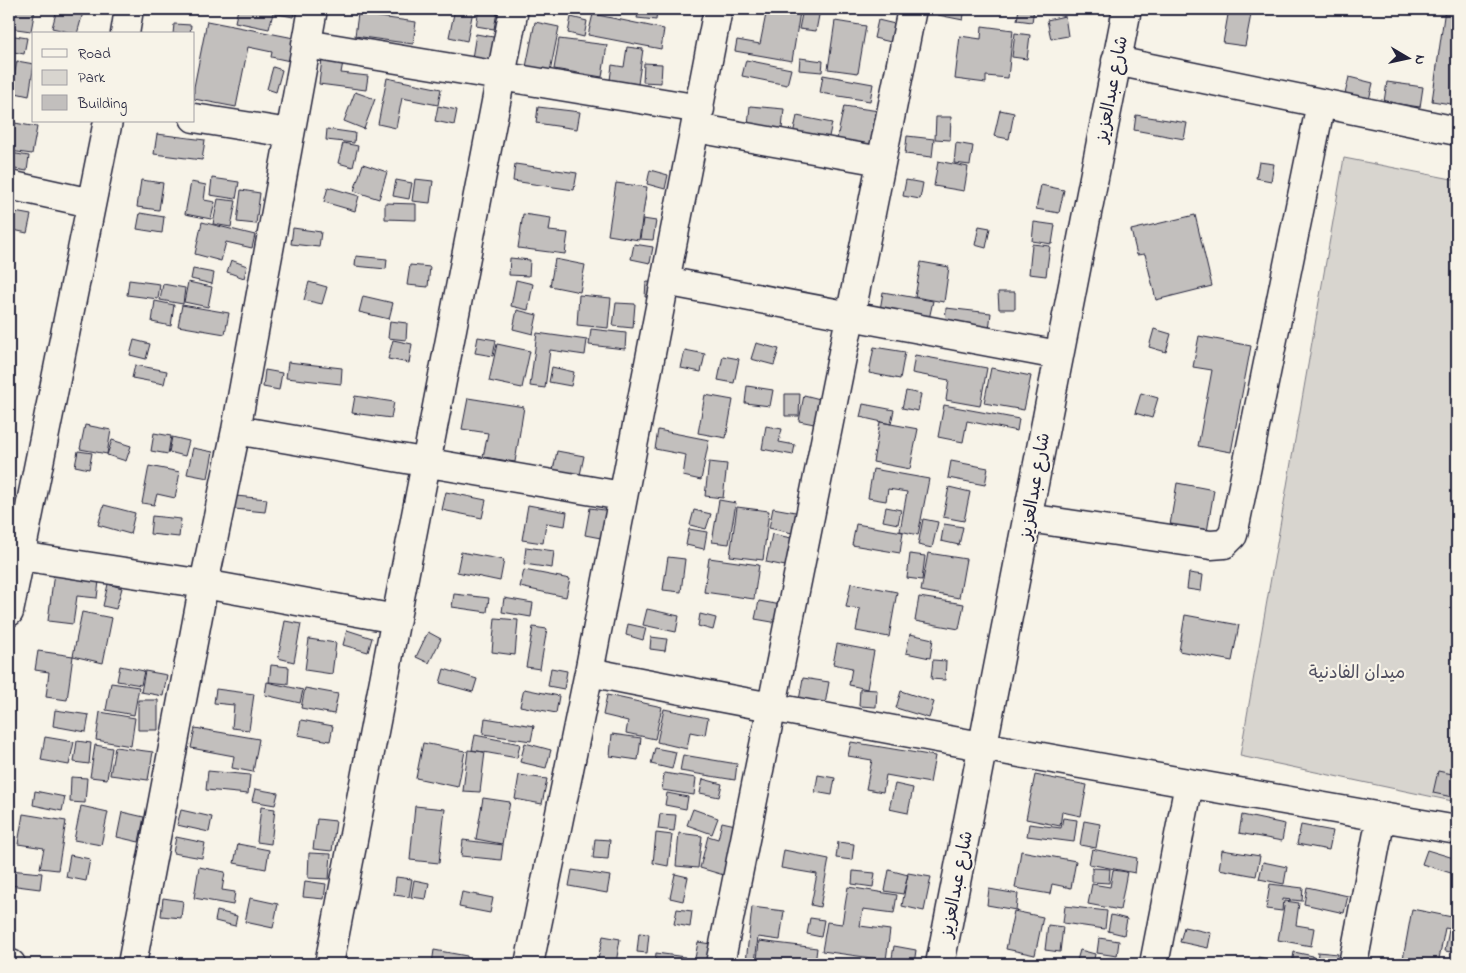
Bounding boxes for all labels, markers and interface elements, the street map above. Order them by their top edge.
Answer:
legend [32,32,195,122]
north arrow [1384,32,1434,82]
street label: شارع عبدالعزيز [1090,34,1136,147]
text: Road [78,43,111,65]
text: N [1408,53,1430,66]
text: Park [78,67,106,89]
text: Building [77,93,127,116]
street label: شارع عبدالعزيز [1013,431,1058,544]
park label: ميدان الفادنية [1309,661,1405,687]
street label: شارع عبدالعزيز [935,829,981,942]

